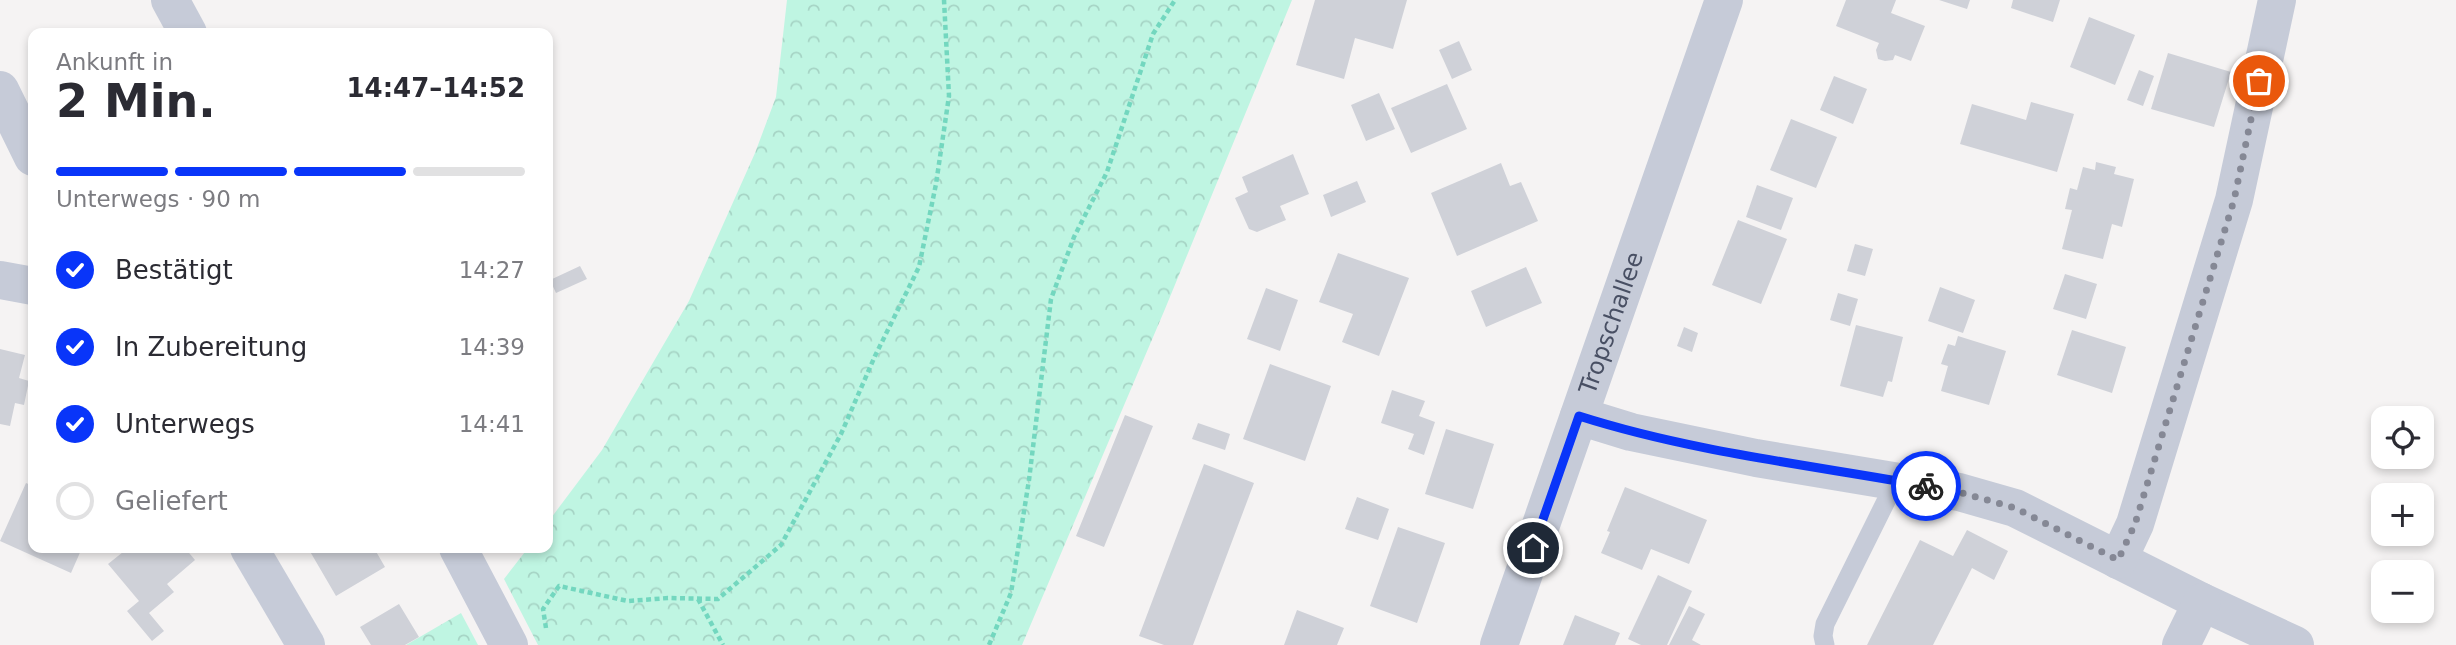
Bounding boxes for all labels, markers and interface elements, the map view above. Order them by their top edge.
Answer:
text: Ankunft in [56,49,173,75]
pin [2229,51,2289,111]
icon: bag [2240,62,2278,100]
text: 14:47–14:52 [346,73,525,103]
text: 2 Min. [56,74,216,128]
text: Unterwegs · 90 m [56,186,261,212]
street label: Tropschallee [1573,248,1649,399]
icon: check [56,251,94,289]
text: Bestätigt [115,255,233,285]
text: 14:27 [459,257,525,283]
icon: check [56,328,94,366]
text: In Zubereitung [115,332,307,362]
text: 14:39 [459,334,525,360]
icon: check [56,405,94,443]
map controls [2371,406,2434,623]
button: locate [2371,406,2434,469]
text: Unterwegs [115,409,255,439]
text: 14:41 [459,411,525,437]
courier [1891,451,1961,521]
icon: bike [1907,467,1945,505]
button: + [2371,483,2434,546]
text: Geliefert [115,486,228,516]
pin [1503,518,1563,578]
icon: home [1514,529,1552,567]
button: − [2371,560,2434,623]

